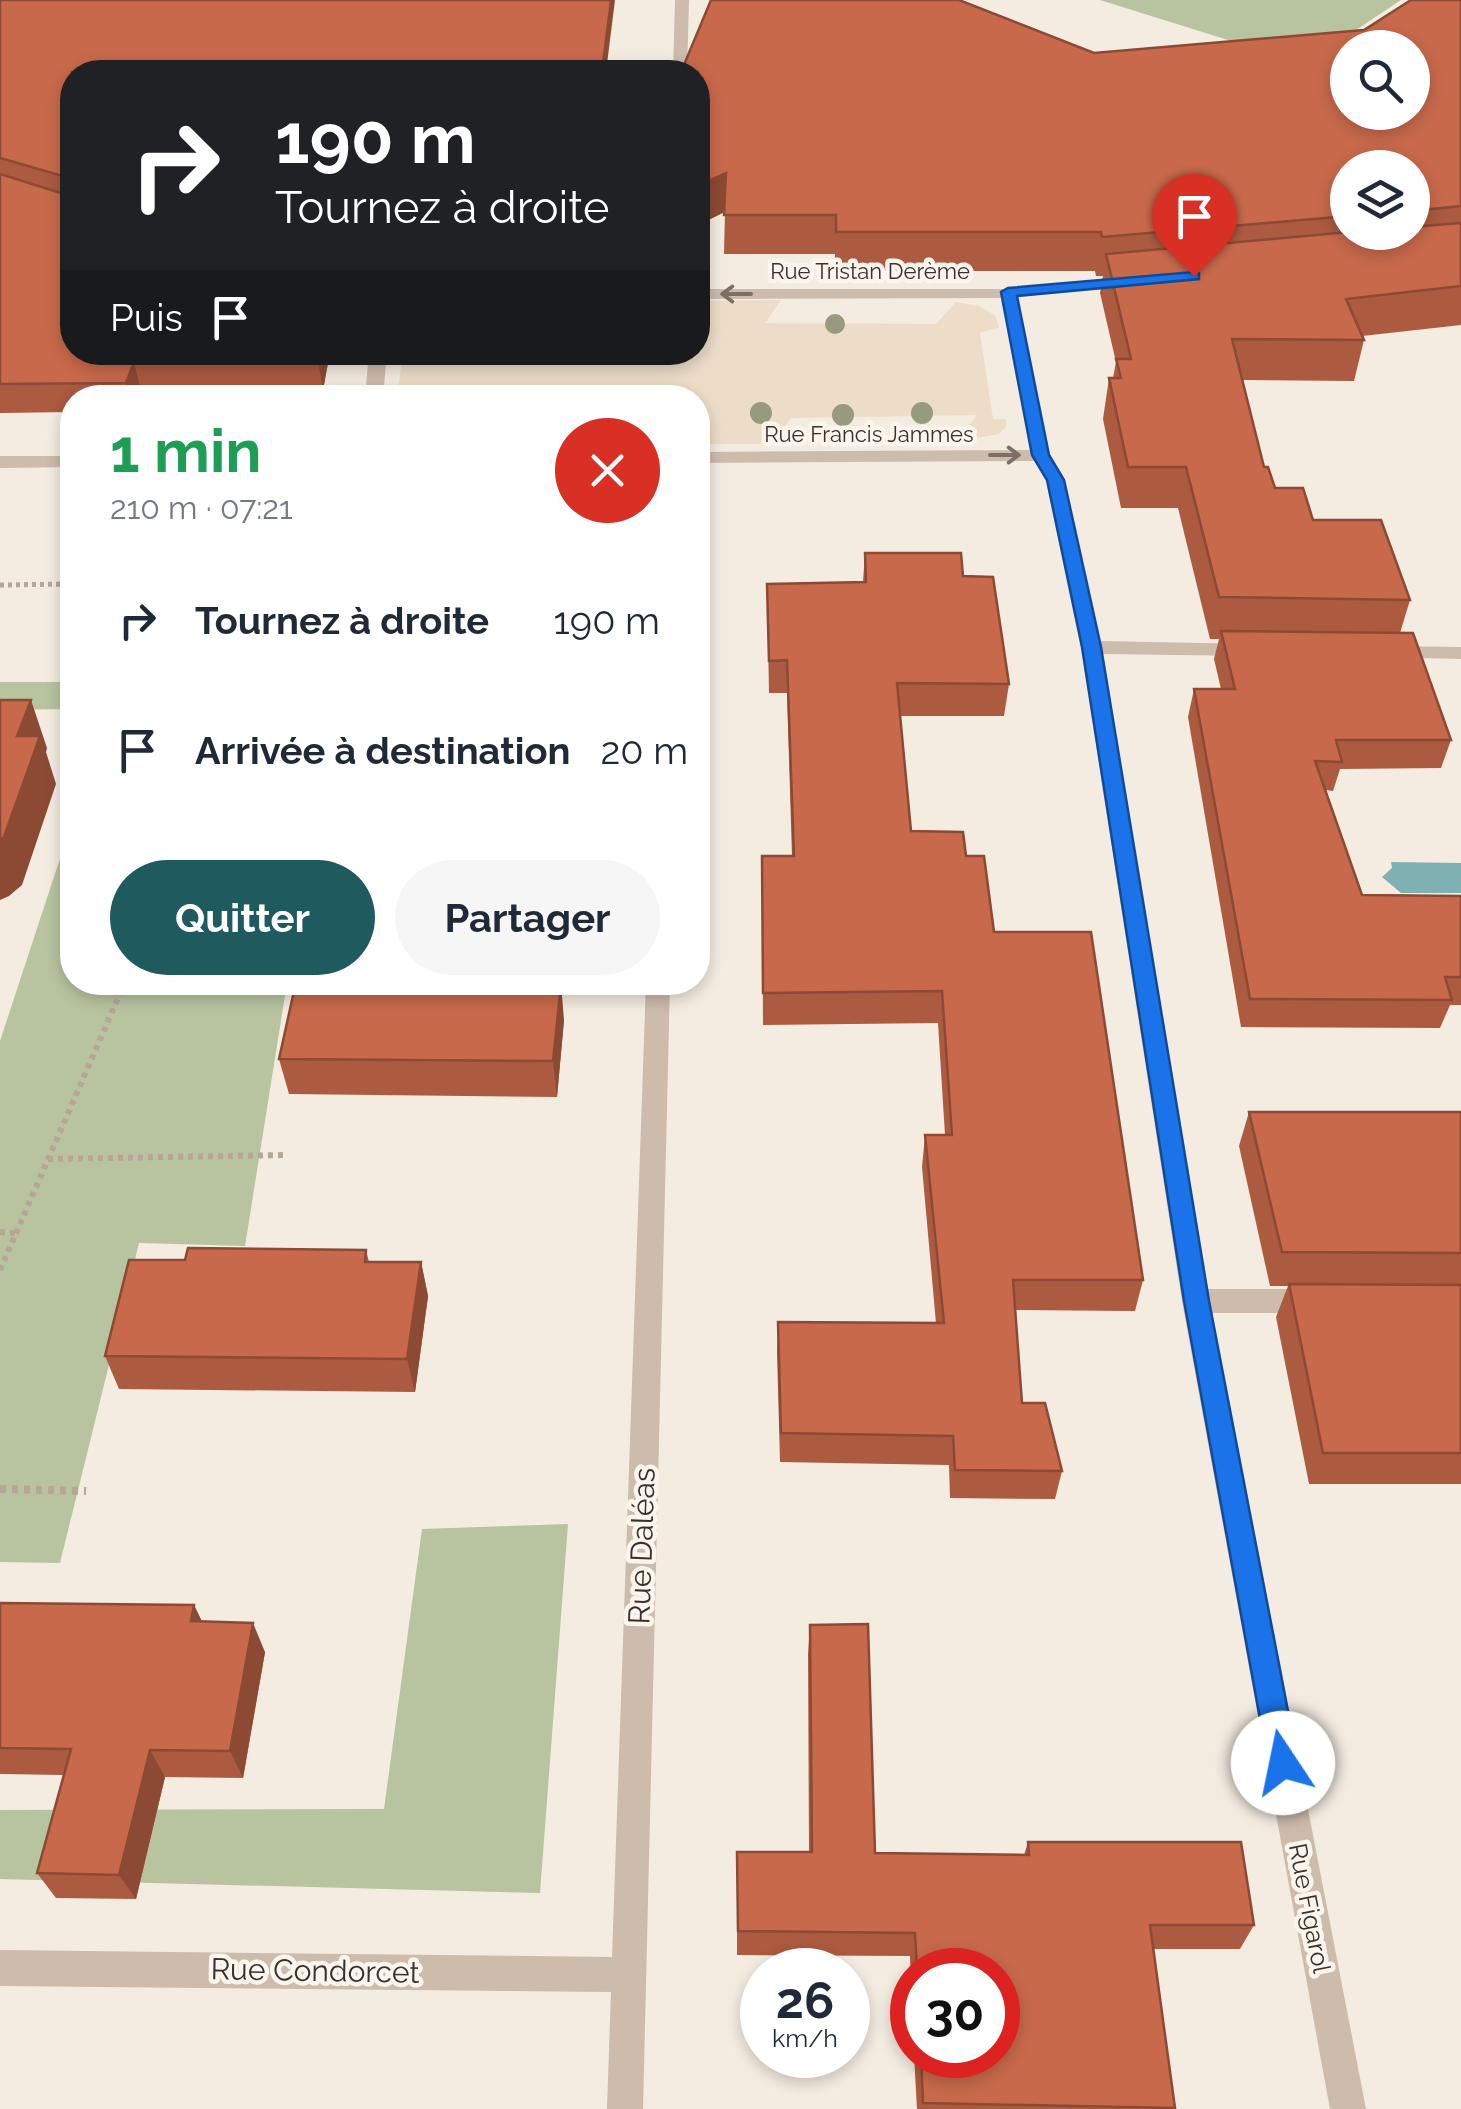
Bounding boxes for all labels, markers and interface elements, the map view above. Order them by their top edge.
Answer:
map controls [1330,30,1430,250]
button: search [1330,30,1430,130]
text: 190 m [275,97,476,179]
icon: right [110,100,240,230]
button: layers [1330,150,1430,250]
pin [1152,174,1237,277]
text: Tournez à droite [275,181,609,234]
icon: arrive [1167,189,1222,244]
street label: Rue Tristan Derème [770,258,970,284]
one-way arrow [721,284,754,304]
icon: arrive [203,290,258,345]
text: Puis [110,295,183,340]
text: 1 min [110,416,261,486]
button: close [555,418,660,523]
street label: Rue Francis Jammes [764,421,974,447]
one-way arrow [988,446,1020,465]
text: 210 m · 07:21 [110,489,293,526]
icon: right [110,593,165,648]
text: Tournez à droite [195,598,489,643]
text: 190 m [554,598,660,643]
icon: arrive [110,723,165,778]
text: Arrivée à destination [195,728,571,773]
text: 20 m [601,728,688,773]
button: Quitter [110,860,375,975]
button: Partager [395,860,660,975]
street label: Rue Daléas [621,1467,662,1625]
position arrow [1231,1711,1335,1815]
street label: Rue Figarol [1283,1841,1337,1976]
speed limit sign: 30 [890,1948,1020,2078]
street label: Rue Condorcet [210,1951,420,1990]
text: 26 [776,1971,834,2030]
text: km/h [772,2023,838,2053]

